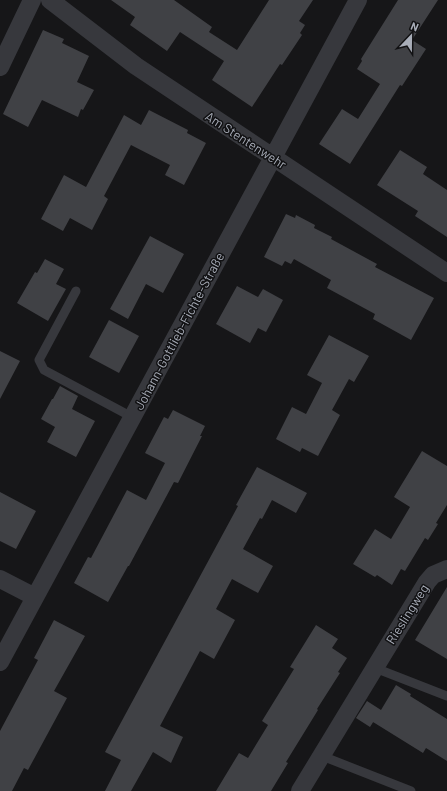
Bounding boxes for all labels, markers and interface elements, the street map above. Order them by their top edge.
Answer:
north arrow [391,16,431,56]
text: N [409,19,421,34]
street label: Am Stentenwehr [202,108,290,172]
street label: Johann-Gottlieb-Fichte-Straße [131,249,227,412]
street label: Rieslingweg [382,581,432,647]

